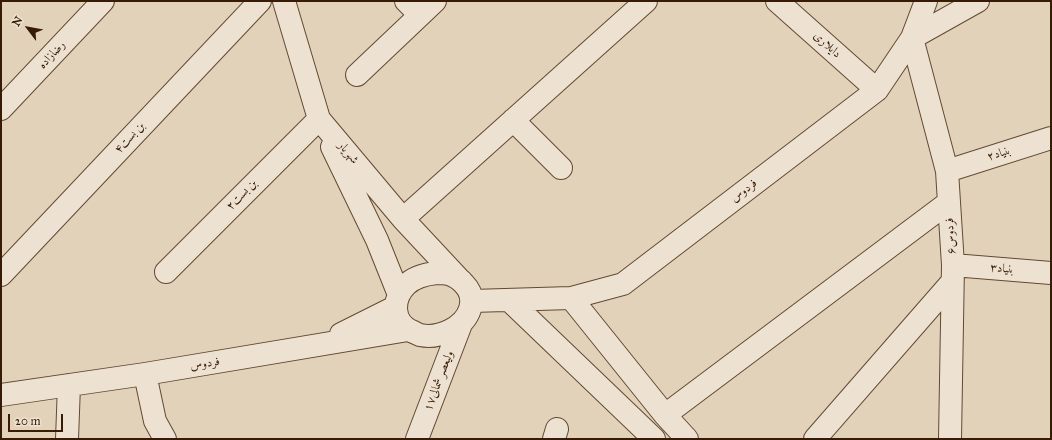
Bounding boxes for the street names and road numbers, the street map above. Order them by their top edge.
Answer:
street label: دایلاری [810,29,844,61]
street label: رضازاده [35,38,69,72]
street label: بن بست۴ [112,119,148,157]
street label: شهریار [334,139,362,167]
street label: بنیاد۲ [985,143,1013,165]
street label: فردوس [728,176,760,206]
street label: بن بست۲ [224,177,260,213]
street label: فردوس۶ [943,217,959,255]
street label: بنیاد۳ [990,261,1014,277]
street label: ولیعصر شمالی۱۷ [421,349,457,413]
street label: فردوس [189,355,221,373]

